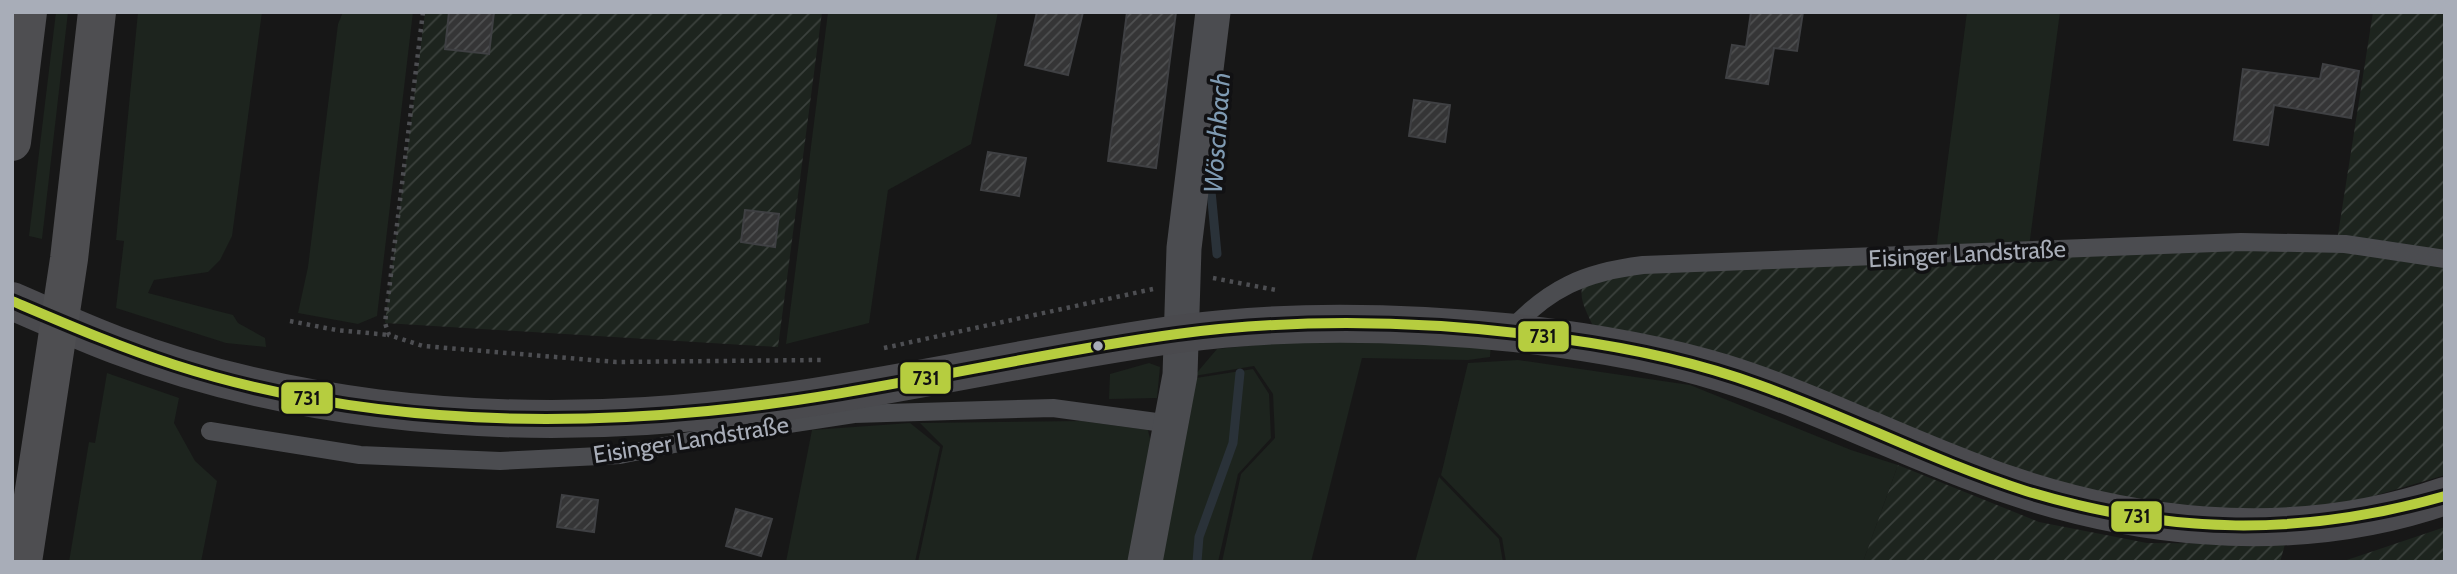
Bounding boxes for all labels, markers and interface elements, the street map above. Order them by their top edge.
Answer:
water label: Wöschbach [1197,71,1237,195]
street label: Eisinger Landstraße [1867,234,2067,273]
line badge: 731 [1517,320,1570,353]
text: 731 [1530,325,1556,348]
unlabelled marker [1091,339,1105,353]
line badge: 731 [899,361,952,395]
text: 731 [913,367,939,390]
line badge: 731 [280,381,334,415]
text: 731 [294,387,320,410]
street label: Eisinger Landstraße [591,410,791,469]
line badge: 731 [2110,500,2163,533]
text: 731 [2124,505,2150,528]

